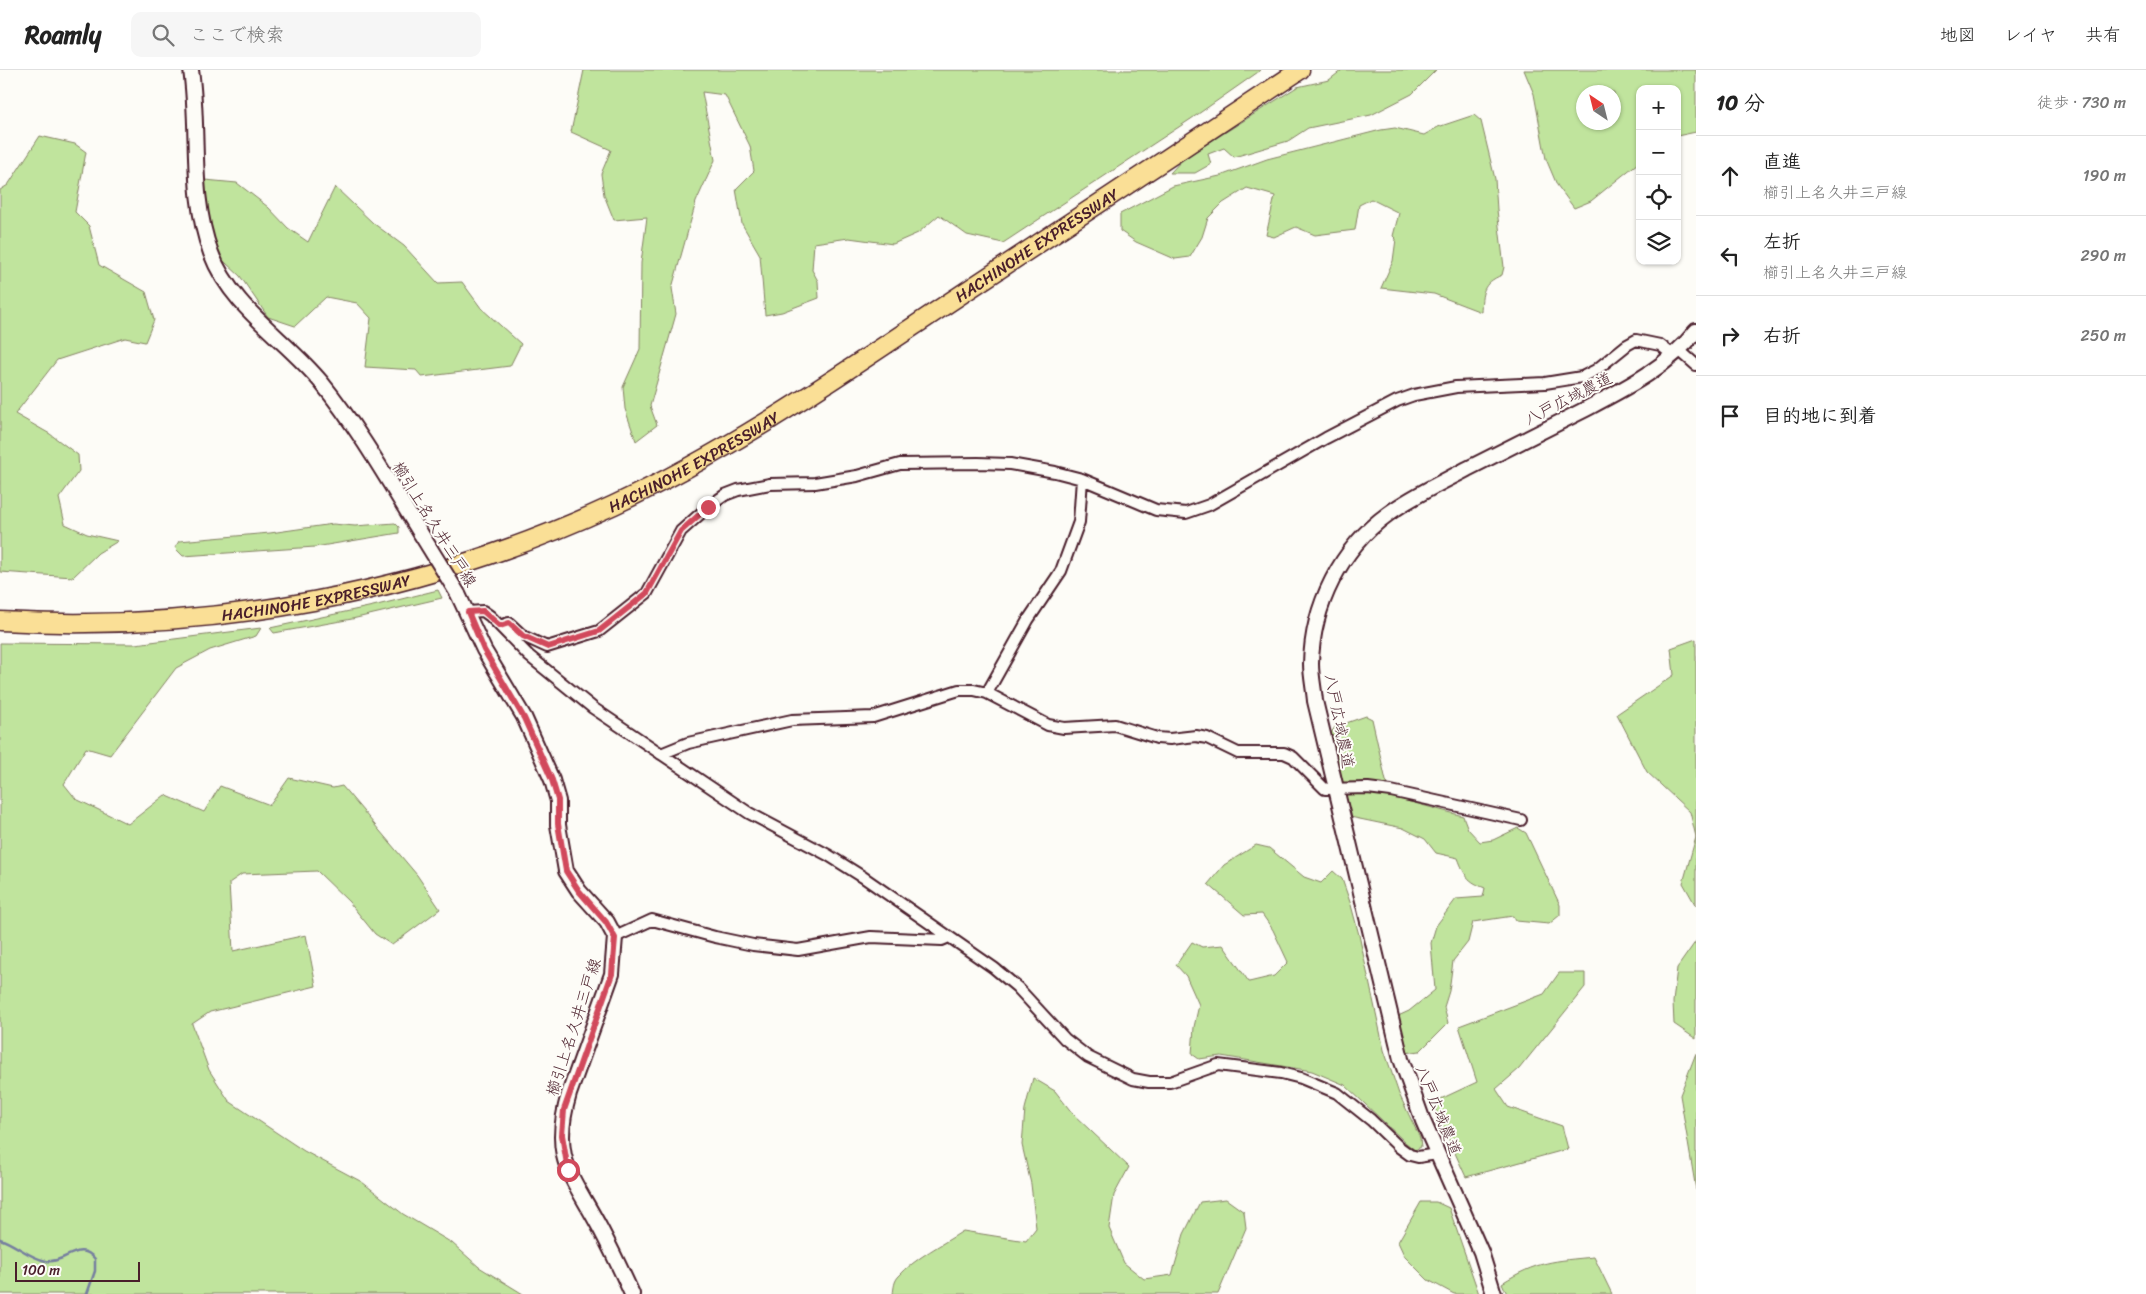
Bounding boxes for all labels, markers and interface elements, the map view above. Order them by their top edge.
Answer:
search box [131,12,481,57]
text: Roamly [25,14,101,56]
text: ここで検索 [189,18,284,51]
text: 地図 [1940,19,1976,51]
text: レイヤ [2004,19,2057,51]
text: 共有 [2085,19,2121,51]
icon: search [149,21,177,49]
text: 10 分 [1716,84,1765,122]
north arrow [1576,85,1621,130]
map controls [1636,85,1681,265]
button: + [1636,85,1681,130]
text: 徒歩 · 730 m [2037,88,2126,117]
button: − [1636,130,1681,175]
text: 直進 [1763,145,1801,178]
text: 190 m [2083,161,2126,190]
icon: ahead [1716,162,1744,190]
button: locate [1636,175,1681,220]
text: 櫛引上名久井三戸線 [1763,178,1907,207]
street label: HACHINOHE EXPRESSWAY [949,180,1125,310]
button: layers [1636,220,1681,265]
text: 左折 [1763,225,1801,258]
text: 290 m [2080,241,2126,270]
icon: left [1716,242,1744,270]
text: 櫛引上名久井三戸線 [1763,258,1907,287]
text: 右折 [1763,319,1801,352]
text: 250 m [2080,321,2126,350]
icon: right [1716,322,1744,350]
street label: 八戸広域農道 [1519,364,1618,433]
text: 目的地に到着 [1763,399,1877,432]
icon: arrive [1716,402,1744,430]
street label: HACHINOHE EXPRESSWAY [603,403,786,521]
street label: 櫛引上名久井三戸線 [384,456,485,593]
route end [697,496,720,519]
street label: HACHINOHE EXPRESSWAY [220,565,414,630]
street label: 八戸広域農道 [1316,671,1363,771]
street label: 櫛引上名久井三戸線 [537,954,610,1100]
street label: 八戸広域農道 [1407,1060,1470,1160]
route start [557,1159,580,1182]
text: 100 m [22,1258,60,1283]
scale bar [15,1259,140,1282]

